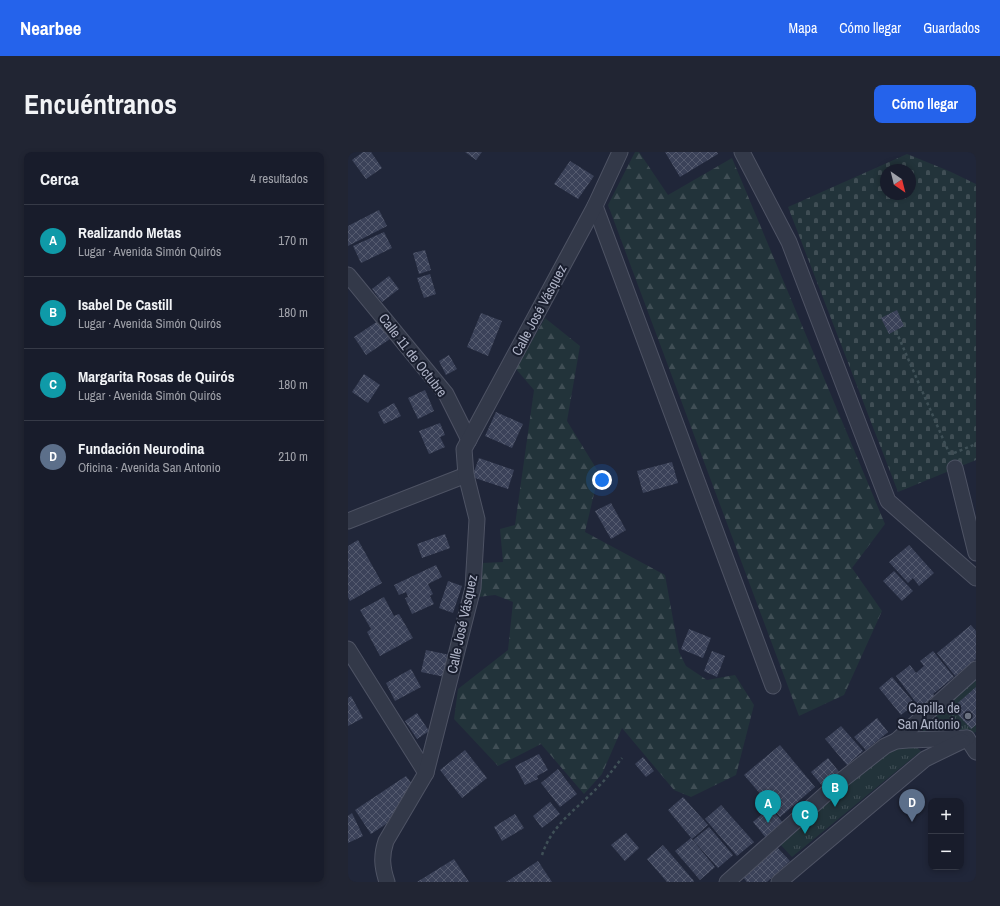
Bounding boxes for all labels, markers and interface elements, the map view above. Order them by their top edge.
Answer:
text: Nearbee [20,15,81,41]
text: Mapa [789,19,817,37]
text: Cómo llegar [839,19,901,37]
text: Guardados [923,19,980,37]
text: Encuéntranos [24,85,177,123]
button: Cómo llegar [874,85,976,123]
north arrow [880,164,916,200]
text: Cerca [40,167,79,190]
text: 4 resultados [250,170,308,187]
text: Realizando Metas [78,222,181,243]
text: A [49,232,57,249]
text: 170 m [278,232,308,249]
text: Lugar · Avenida Simón Quirós [78,243,221,260]
street label: Calle José Vásquez [507,261,571,359]
text: Isabel De Castill [78,294,172,315]
text: B [49,304,57,321]
text: 180 m [278,304,308,321]
street label: Calle 11 de Octubre [375,310,451,400]
text: Lugar · Avenida Simón Quirós [78,315,221,332]
text: Margarita Rosas de Quirós [78,366,235,387]
text: C [49,376,57,393]
text: 180 m [278,376,308,393]
text: Lugar · Avenida Simón Quirós [78,387,221,404]
text: Fundación Neurodina [78,438,204,459]
text: D [49,448,57,465]
text: 210 m [278,448,308,465]
text: Oficina · Avenida San Antonio [78,459,221,476]
your location [592,470,612,490]
street label: Calle José Vásquez [443,573,481,675]
place label: Capilla de San Antonio [897,699,960,733]
marker: Capilla de San Antonio [963,711,973,721]
pin: B [822,774,848,807]
pin: D [899,789,925,822]
pin: A [755,790,781,823]
map controls [928,798,964,870]
button: + [928,798,964,834]
pin: C [792,801,818,834]
button: − [928,834,964,870]

